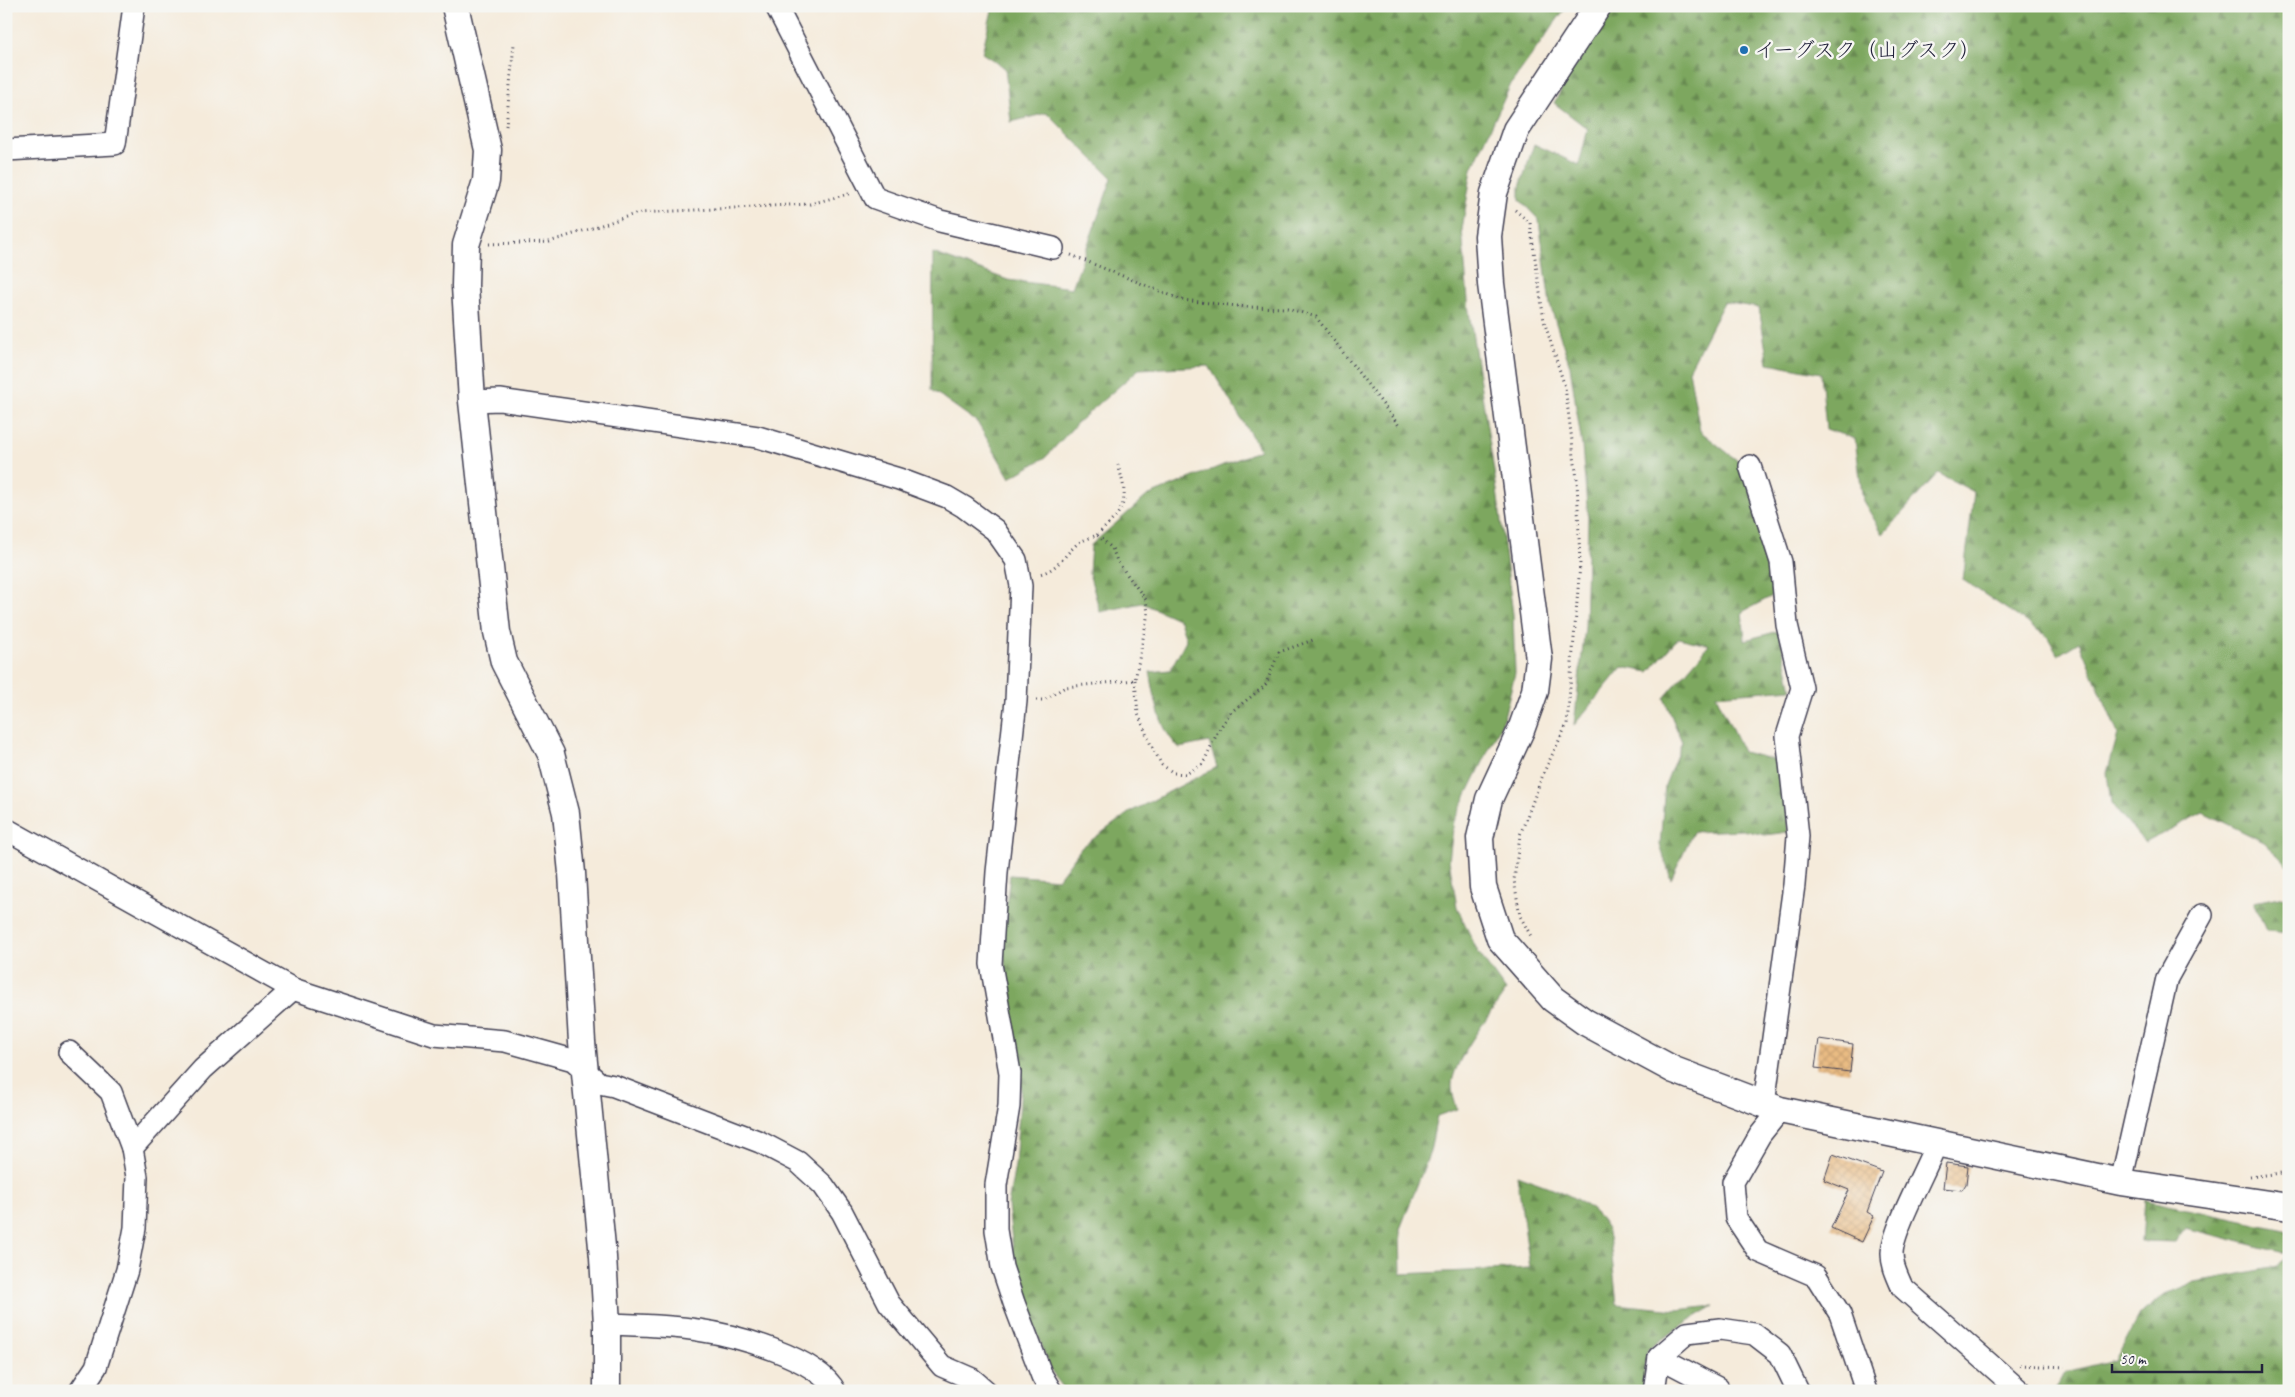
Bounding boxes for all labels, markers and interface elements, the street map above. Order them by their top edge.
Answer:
place label: イーグスク（山グスク） [1754,37,1980,63]
marker: イーグスク（山グスク） [1738,44,1750,56]
scale bar [2112,1342,2262,1374]
text: 50 m [2120,1350,2147,1369]

